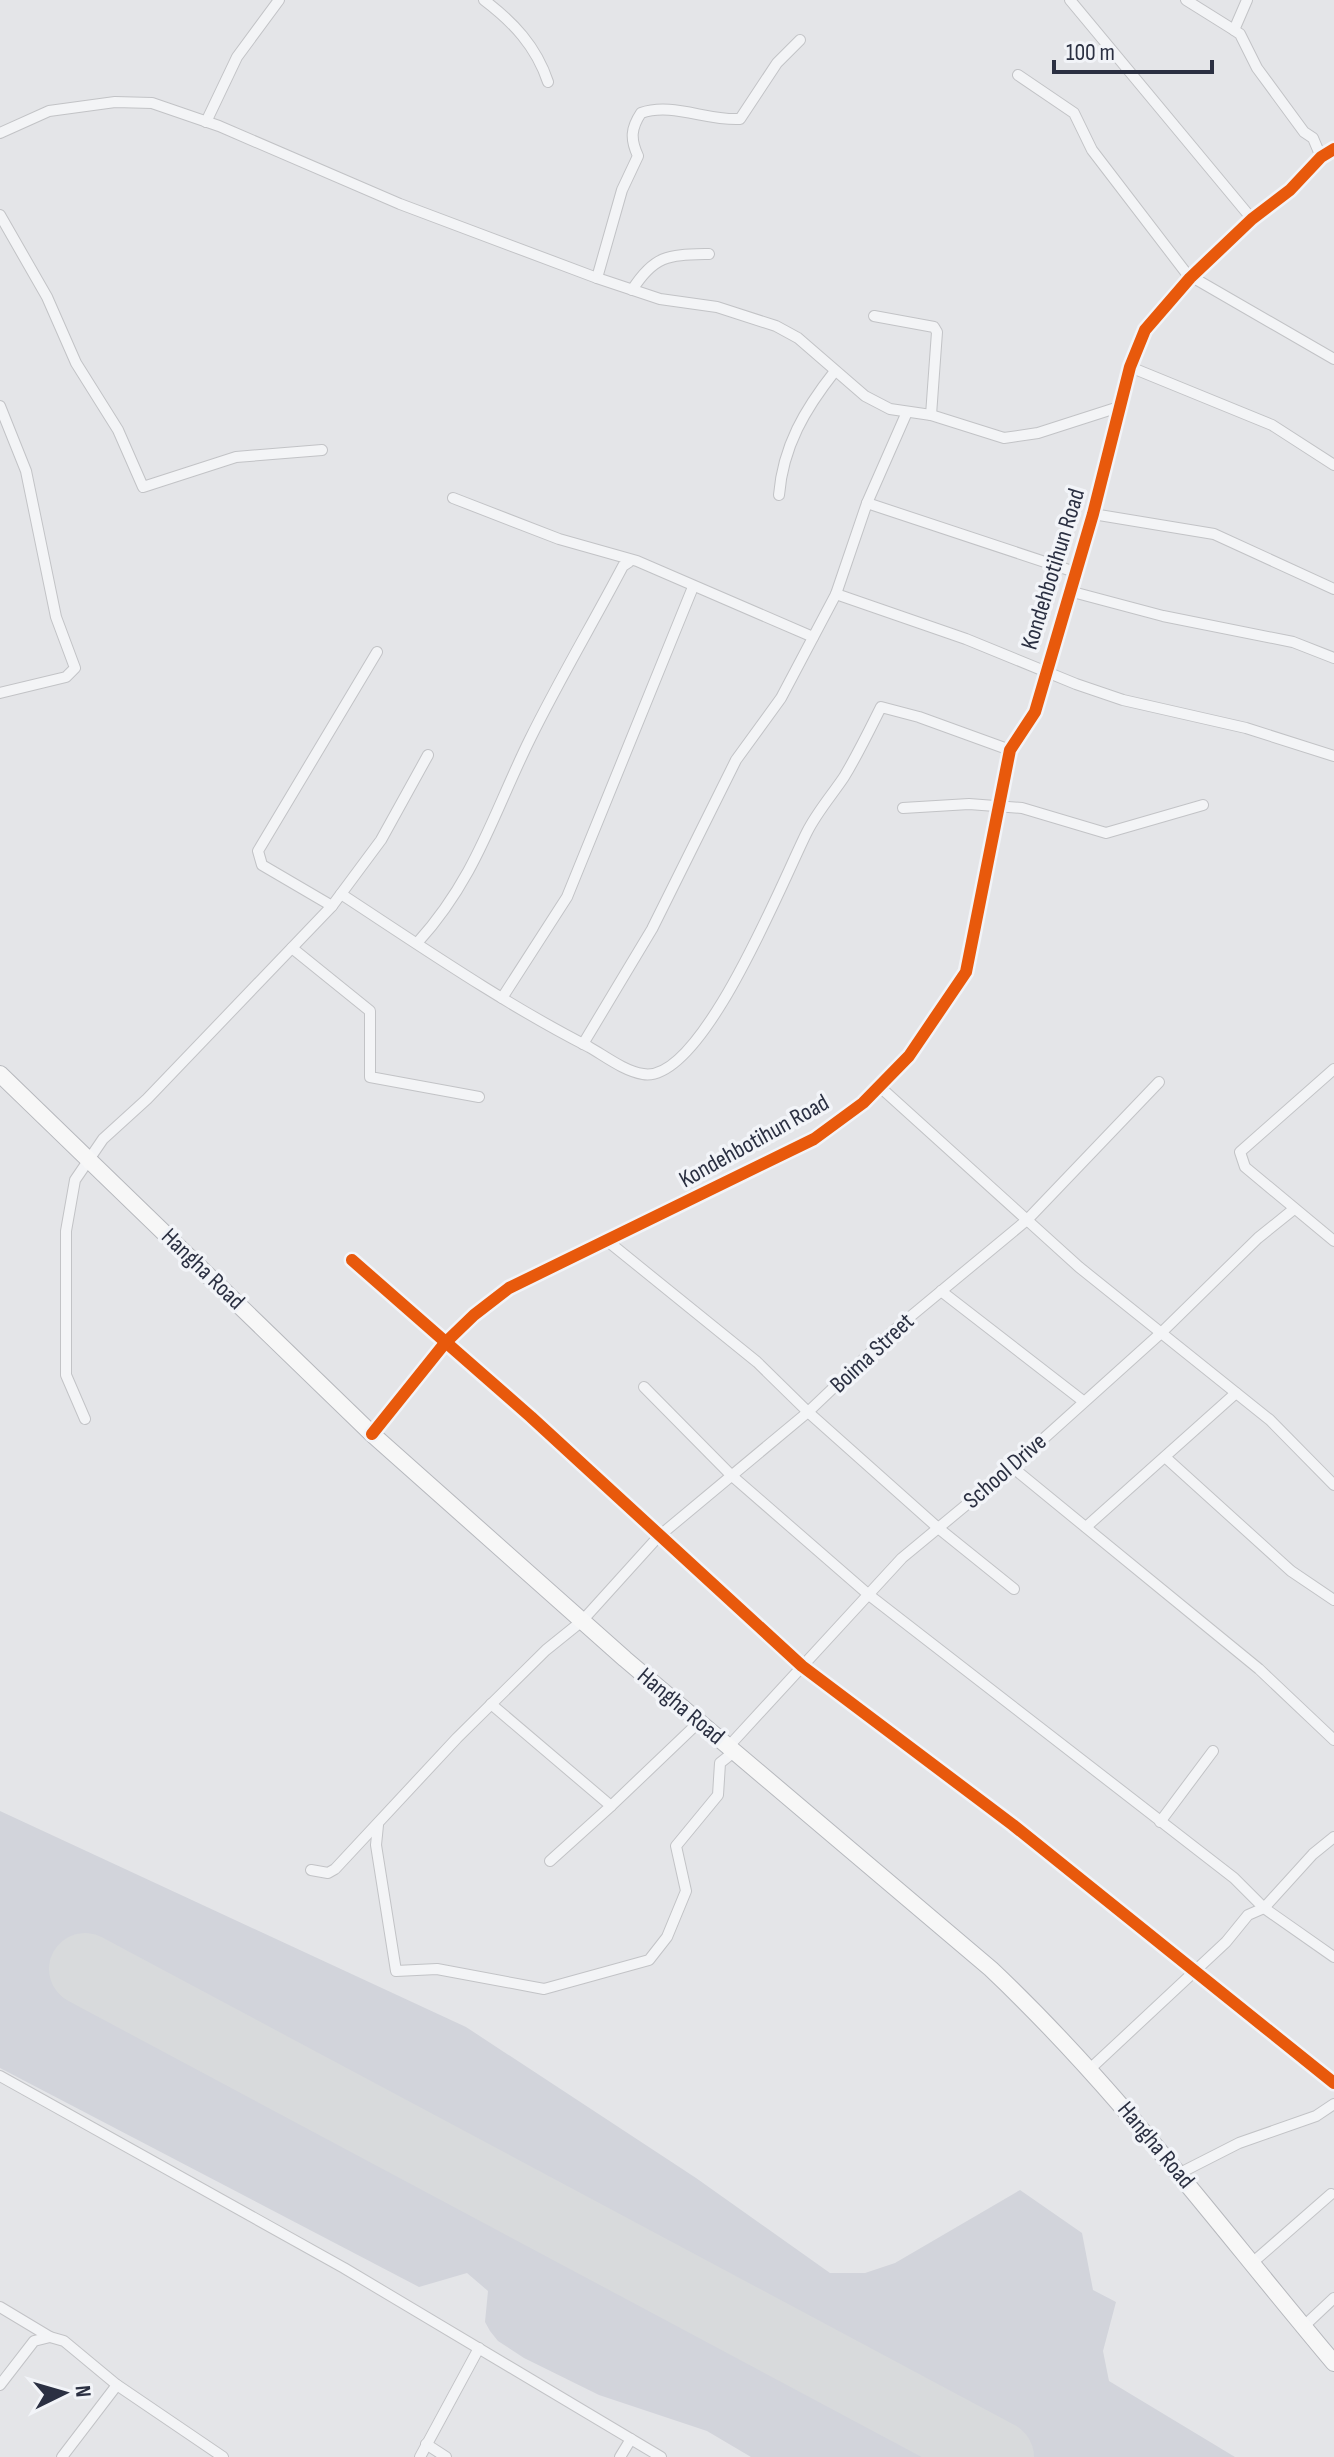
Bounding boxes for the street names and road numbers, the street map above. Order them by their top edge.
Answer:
street label: Kondehbotihun Road [1015,485,1091,653]
street label: Kondehbotihun Road [674,1088,834,1194]
street label: Hangha Road [155,1222,251,1316]
street label: Boima Street [824,1307,920,1399]
street label: School Drive [958,1427,1052,1515]
street label: Hangha Road [632,1661,730,1751]
street label: Hangha Road [1111,2096,1201,2194]

